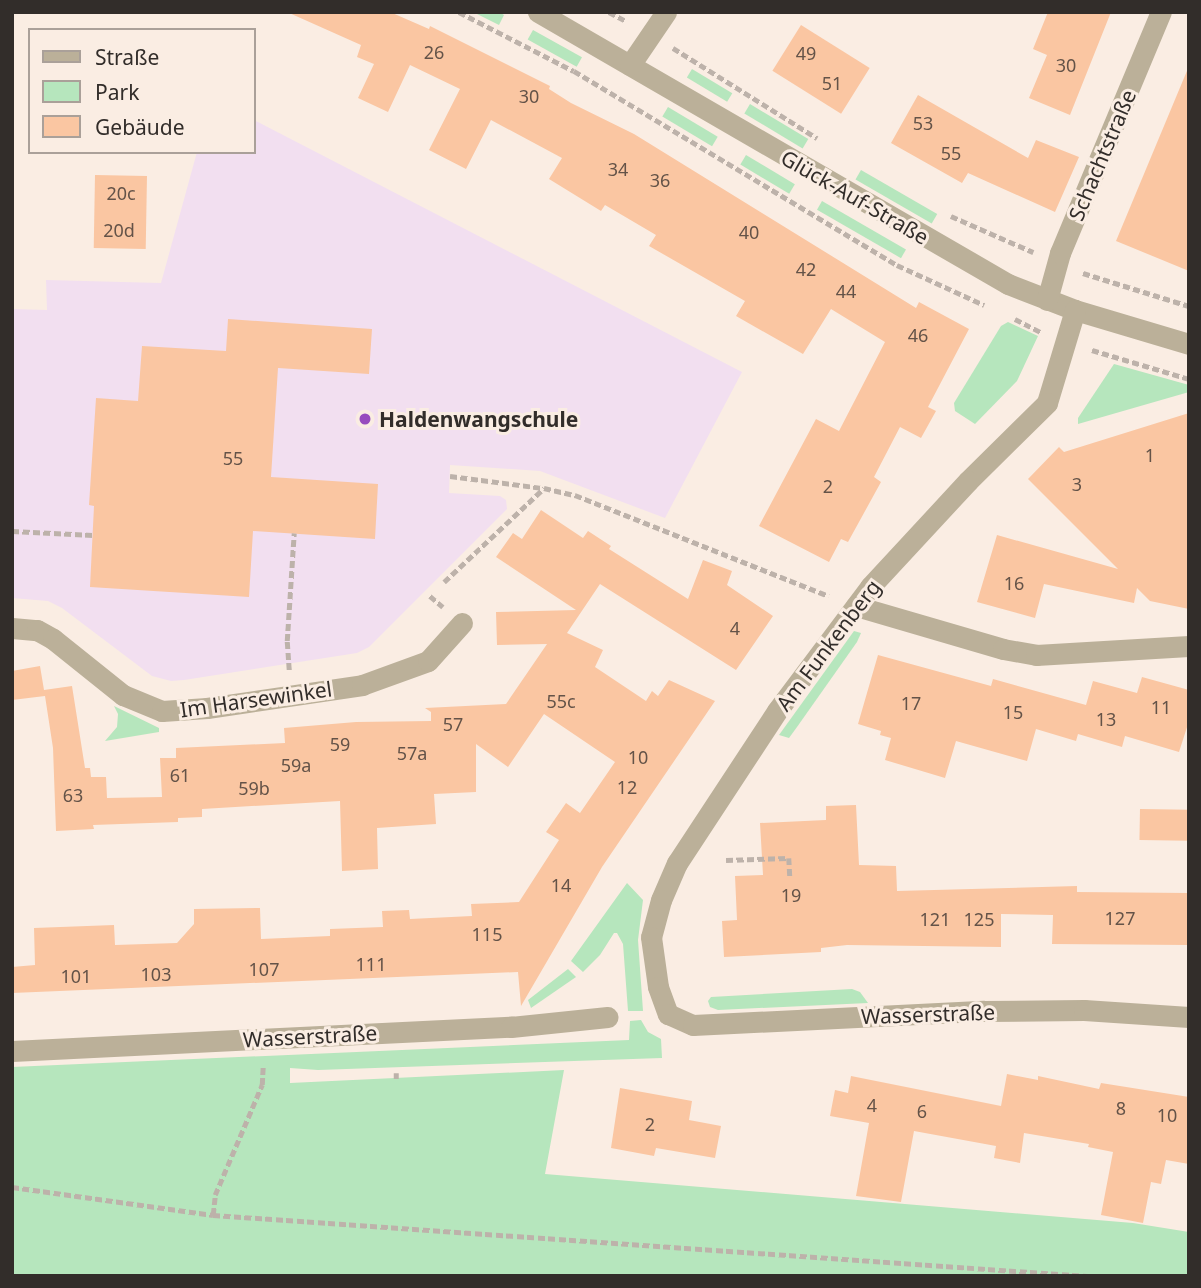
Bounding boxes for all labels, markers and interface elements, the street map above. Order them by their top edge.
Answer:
legend [28,28,256,154]
house number: 26 [424,41,444,63]
house number: 49 [796,42,816,64]
text: Straße [95,43,159,71]
house number: 30 [1056,54,1076,76]
house number: 51 [822,72,842,94]
text: Park [95,78,139,106]
house number: 30 [519,85,539,107]
street label: Schachtstraße [1063,86,1141,224]
house number: 53 [913,112,933,134]
text: Gebäude [95,113,185,141]
house number: 55 [941,142,961,164]
street label: Glück-Auf-Straße [777,144,933,250]
house number: 34 [608,158,628,180]
house number: 36 [650,169,670,191]
house number: 20c [106,182,136,204]
house number: 20d [103,219,135,241]
house number: 40 [739,221,759,243]
house number: 42 [796,258,816,280]
house number: 44 [836,280,856,302]
house number: 46 [908,324,928,346]
place label: Haldenwangschule [379,406,578,432]
marker: Haldenwangschule [357,411,373,427]
house number: 1 [1145,444,1155,466]
house number: 55 [223,447,243,469]
house number: 3 [1072,473,1082,495]
house number: 2 [823,475,833,497]
house number: 16 [1004,572,1024,594]
street label: Am Funkenberg [771,575,885,715]
house number: 4 [730,617,740,639]
street label: Im Harsewinkel [178,676,334,722]
house number: 55c [546,690,576,712]
house number: 17 [901,692,921,714]
house number: 11 [1151,696,1171,718]
house number: 15 [1003,701,1023,723]
house number: 13 [1096,708,1116,730]
house number: 57 [443,713,463,735]
house number: 59 [330,733,350,755]
house number: 57a [397,742,427,764]
house number: 10 [628,746,648,768]
house number: 59a [281,754,311,776]
house number: 61 [170,764,190,786]
house number: 12 [617,776,637,798]
house number: 59b [238,777,270,799]
house number: 63 [63,784,83,806]
house number: 14 [551,874,571,896]
house number: 19 [781,884,801,906]
house number: 127 [1105,907,1135,929]
house number: 121 [920,908,950,930]
house number: 125 [964,908,994,930]
house number: 115 [472,923,502,945]
house number: 111 [356,953,386,975]
house number: 107 [249,958,279,980]
house number: 103 [141,963,171,985]
house number: 101 [61,965,91,987]
street label: Wasserstraße [860,999,996,1029]
street label: Wasserstraße [242,1020,378,1052]
house number: 4 [867,1094,877,1116]
house number: 8 [1116,1097,1126,1119]
house number: 6 [917,1100,927,1122]
house number: 10 [1157,1104,1177,1126]
house number: 2 [645,1113,655,1135]

